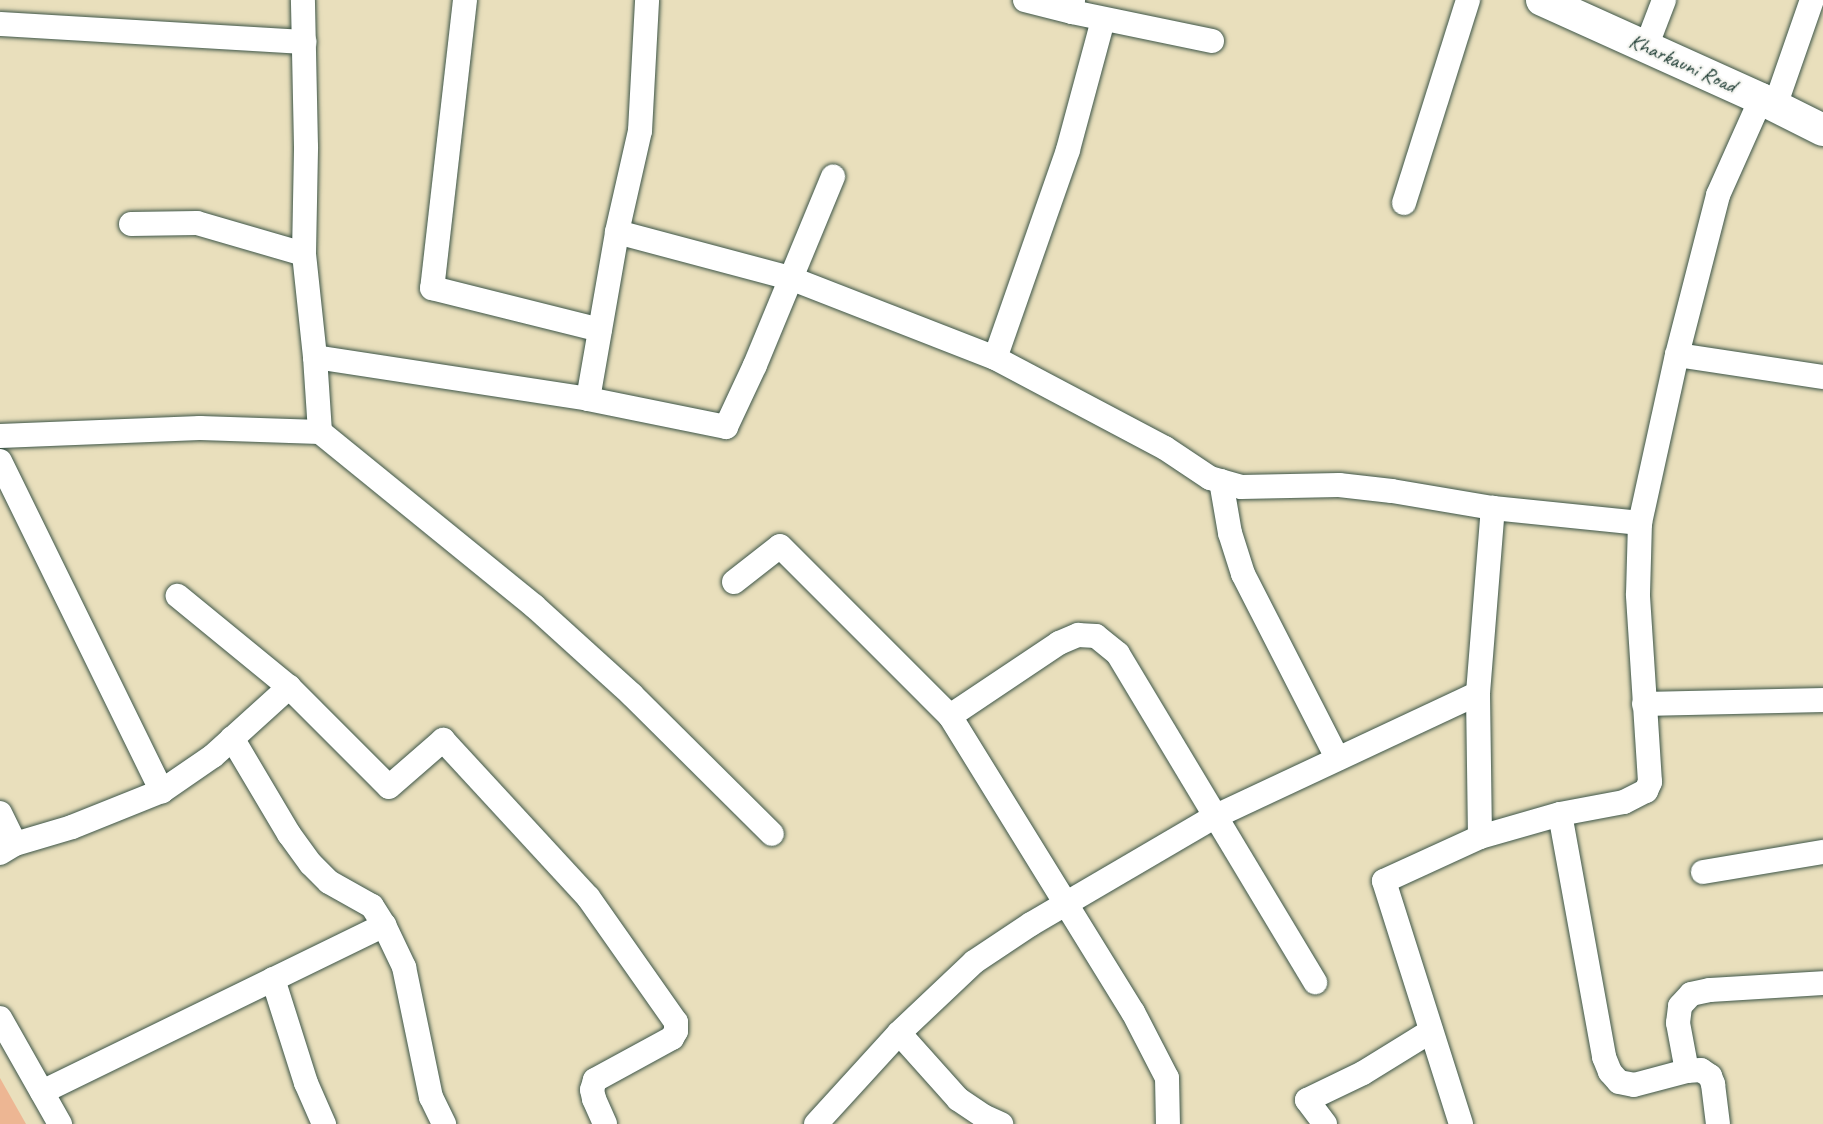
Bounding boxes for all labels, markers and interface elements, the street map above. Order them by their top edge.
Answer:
street label: Kharkauni Road [1626,28,1740,98]

